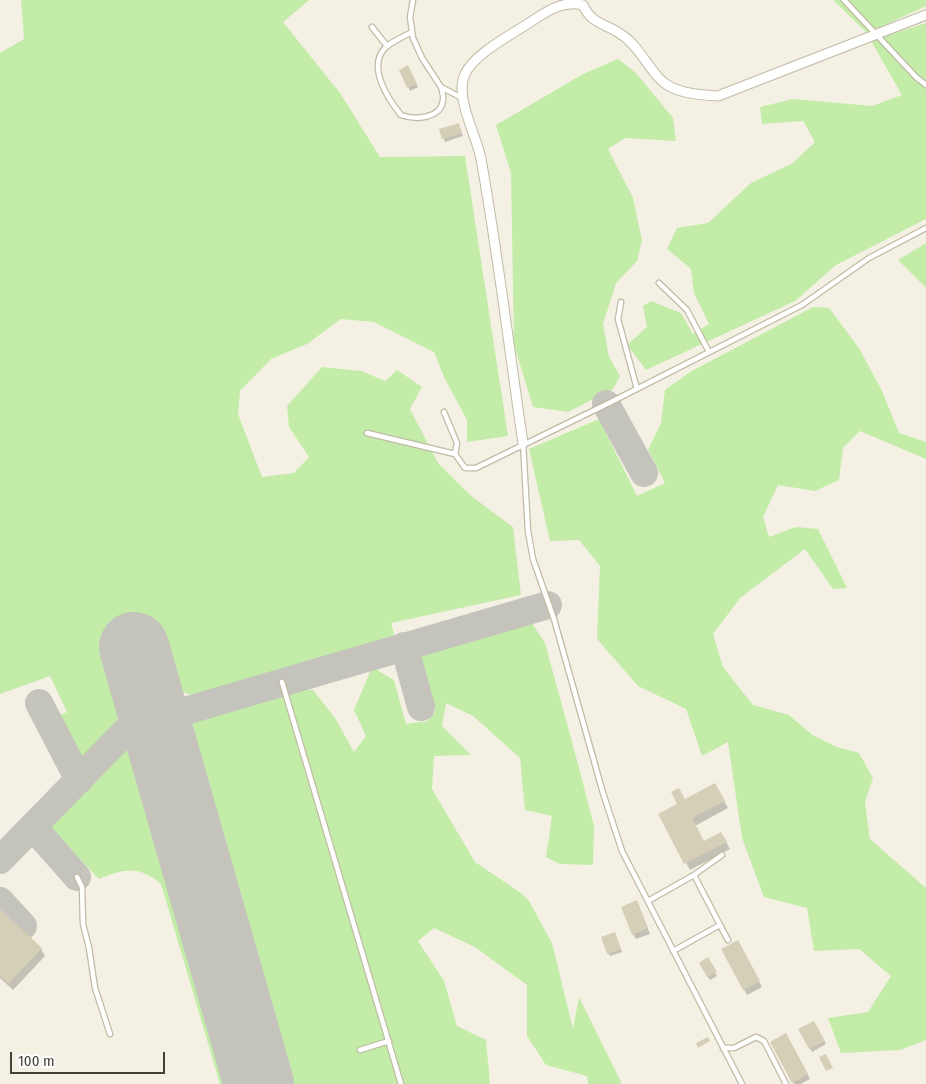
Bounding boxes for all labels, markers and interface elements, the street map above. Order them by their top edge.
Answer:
scale bar [12,1042,168,1074]
text: 100 m [18,1052,55,1070]

